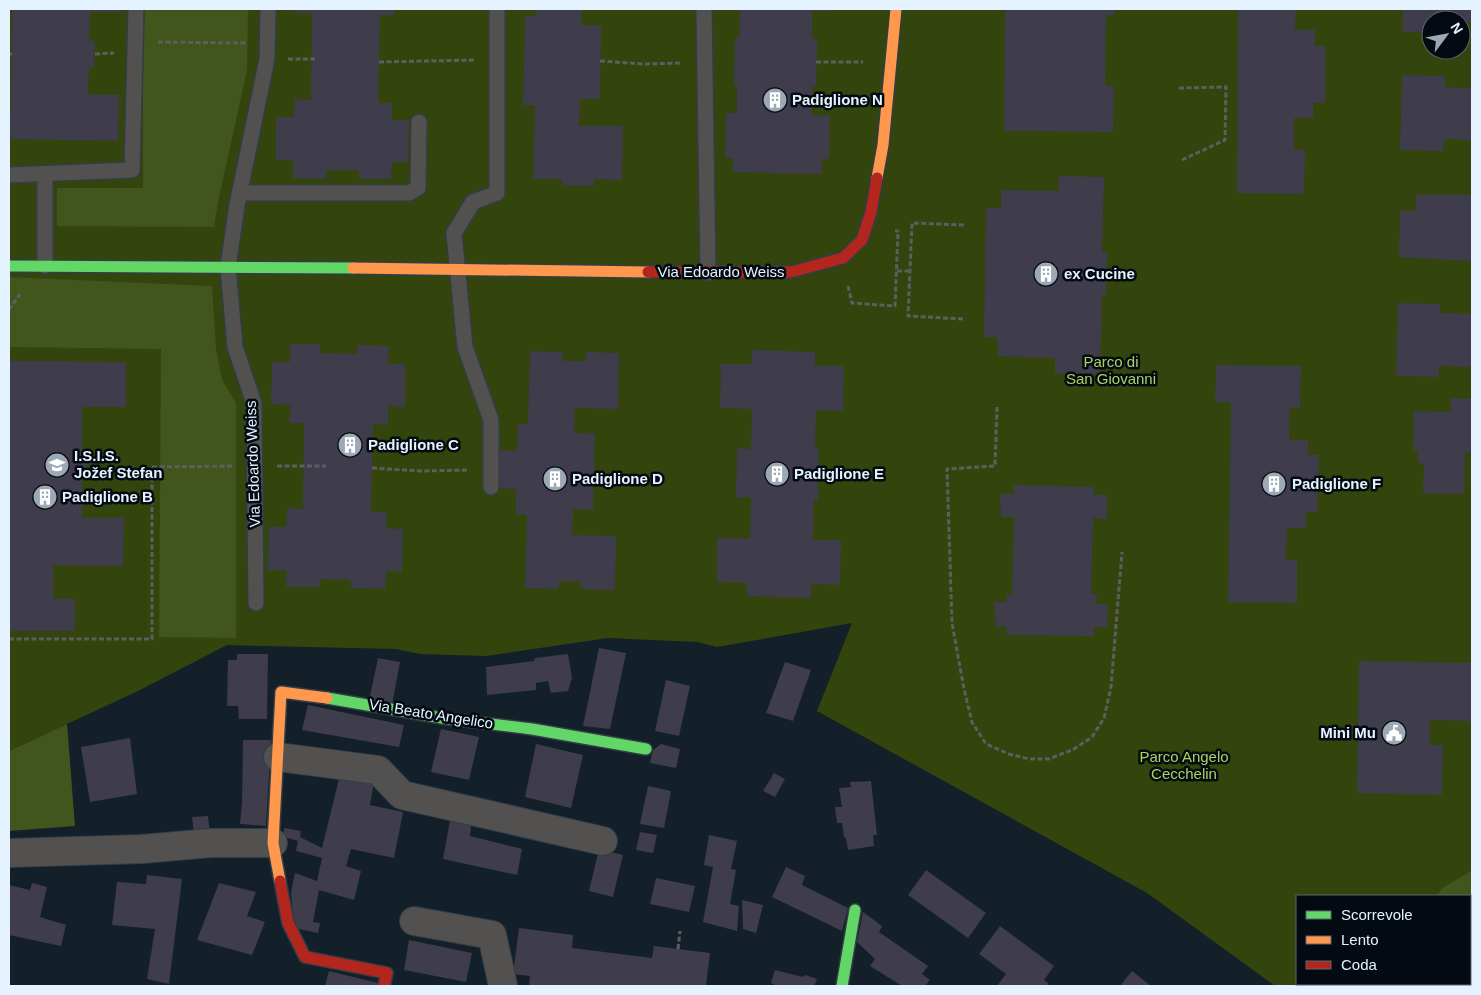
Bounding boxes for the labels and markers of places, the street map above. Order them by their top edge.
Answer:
building icon: Padiglione N [762,87,788,113]
place label: Padiglione N [792,91,883,108]
building icon: ex Cucine [1033,261,1059,287]
place label: ex Cucine [1064,265,1135,282]
building icon: Padiglione C [337,432,363,458]
place label: Padiglione C [368,436,459,453]
place label: I.S.I.S. Jožef Stefan [74,447,162,481]
school or university icon: I.S.I.S. Jožef Stefan [44,452,70,478]
building icon: Padiglione E [764,461,790,487]
place label: Padiglione E [794,465,884,482]
building icon: Padiglione D [542,466,568,492]
place label: Padiglione D [572,470,663,487]
building icon: Padiglione F [1261,471,1287,497]
place label: Padiglione F [1292,475,1381,492]
building icon: Padiglione B [32,484,58,510]
place label: Padiglione B [62,488,153,505]
public building icon: Mini Mu [1381,720,1407,746]
place label: Mini Mu [1320,724,1376,741]

